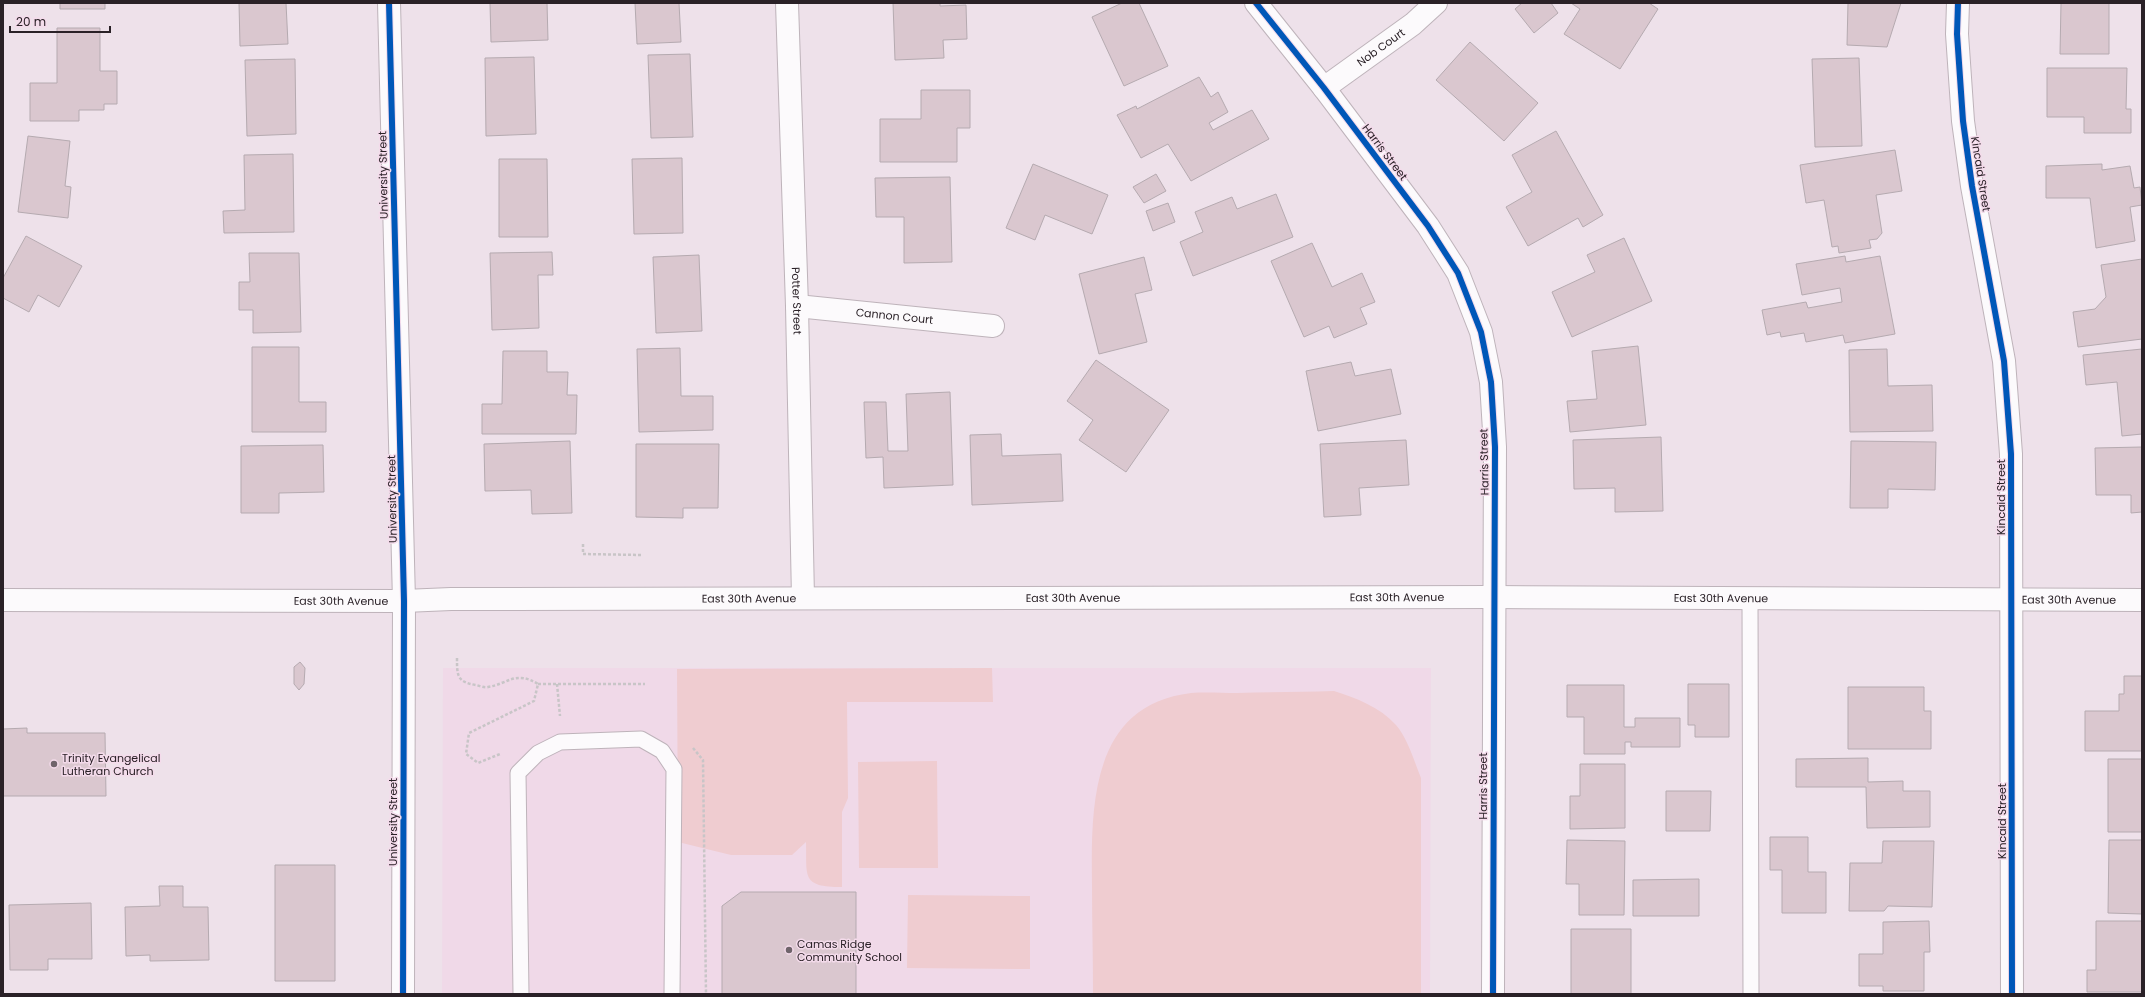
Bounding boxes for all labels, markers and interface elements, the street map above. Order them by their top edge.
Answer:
scale bar [10,8,110,34]
text: 20 m [16,13,46,30]
street label: Nob Court [1353,24,1408,70]
street label: Harris Street [1358,120,1412,184]
street label: University Street [374,131,392,219]
street label: Kincaid Street [1967,135,1995,213]
street label: Potter Street [788,267,806,335]
street label: Cannon Court [855,304,934,328]
street label: Harris Street [1475,428,1493,496]
street label: University Street [383,455,401,543]
street label: Kincaid Street [1993,459,2009,535]
street label: East 30th Avenue [1350,589,1444,605]
street label: East 30th Avenue [702,590,796,607]
street label: East 30th Avenue [1026,590,1120,606]
street label: East 30th Avenue [1674,590,1768,606]
street label: East 30th Avenue [2022,591,2116,608]
street label: East 30th Avenue [294,593,388,609]
place label: Trinity Evangelical Lutheran Church [62,750,160,779]
street label: Harris Street [1475,753,1491,819]
marker: Trinity Evangelical Lutheran Church [49,759,59,769]
street label: University Street [385,778,401,866]
street label: Kincaid Street [1994,783,2010,859]
place label: Camas Ridge Community School [797,936,902,965]
marker: Camas Ridge Community School [784,945,794,955]

